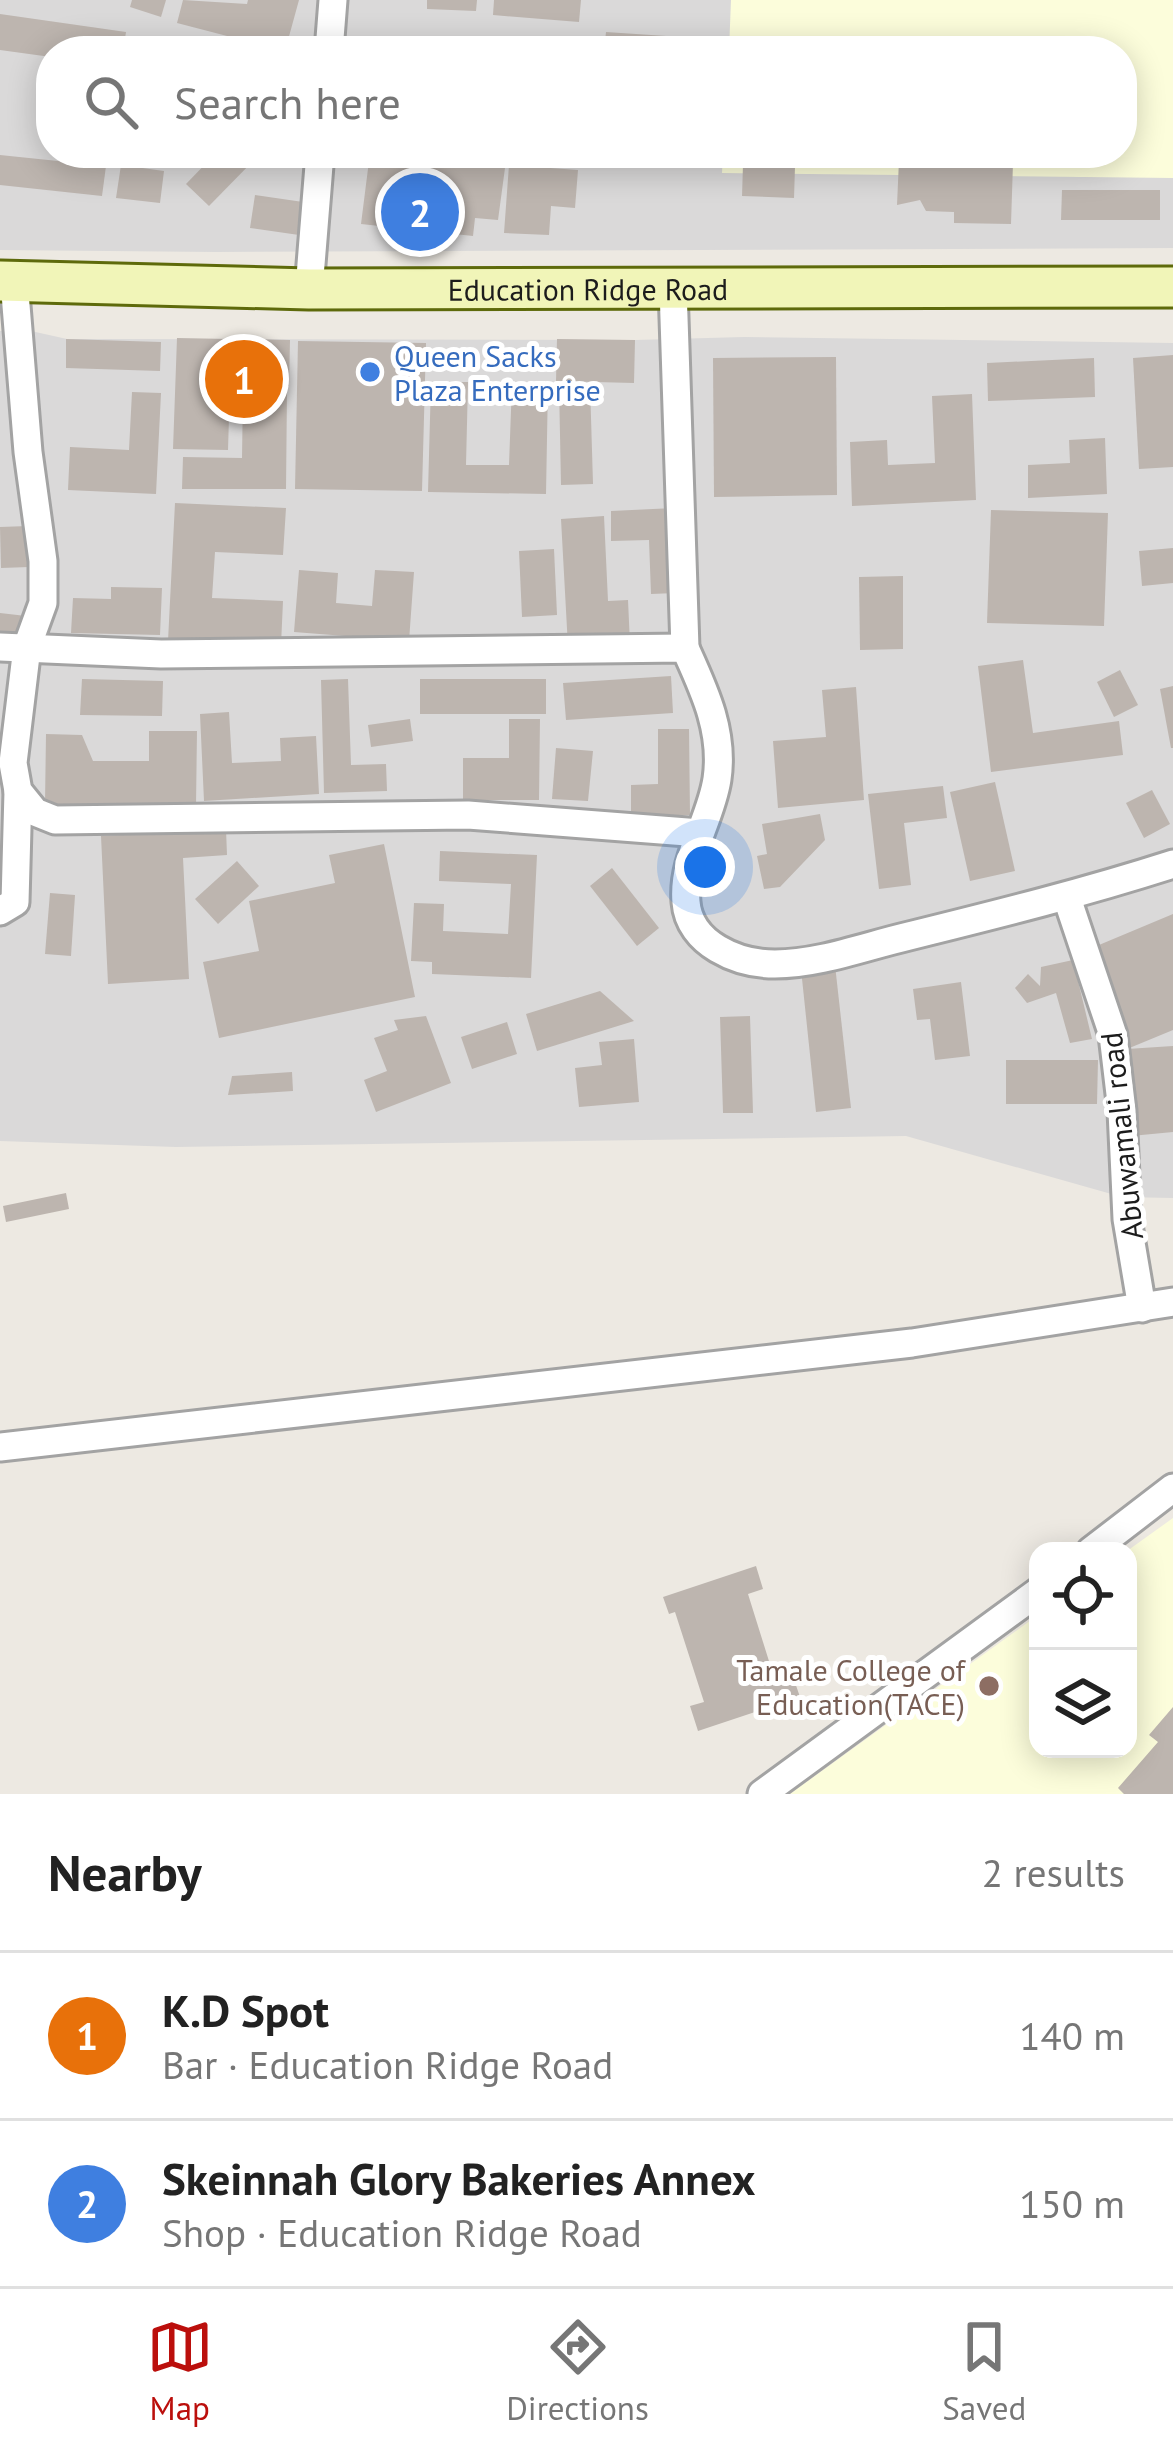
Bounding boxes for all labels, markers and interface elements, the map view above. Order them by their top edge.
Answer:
search box [36,36,1137,168]
icon: search [78,69,144,135]
text: Search here [174,73,401,131]
pin: 2 [381,167,459,257]
street label: Education Ridge Road [448,269,728,308]
pin: 1 [205,334,283,424]
place label: Queen Sacks Plaza Enterprise [394,336,601,409]
marker: Queen Sacks Plaza Enterprise [357,359,383,385]
your location [675,837,735,897]
street label: Abuwamali road [1091,1030,1151,1242]
map controls [1029,1542,1137,1758]
button: locate [1029,1542,1137,1650]
place label: Tamale College of Education(TACE) [736,1650,966,1723]
button: layers [1029,1650,1137,1758]
marker: Tamale College of Education(TACE) [976,1673,1002,1699]
text: Nearby [48,1839,202,1905]
text: 2 results [982,1847,1125,1898]
text: K.D Spot [162,1981,329,2039]
text: 1 [76,2010,98,2061]
text: 140 m [1019,2010,1125,2061]
text: Bar · Education Ridge Road [162,2039,613,2090]
text: Skeinnah Glory Bakeries Annex [162,2149,755,2207]
text: 2 [76,2178,98,2229]
text: 150 m [1019,2178,1125,2229]
text: Shop · Education Ridge Road [162,2207,642,2258]
tab: Map [147,2314,213,2429]
tab: Directions [506,2314,649,2429]
tab: Saved [942,2314,1026,2429]

